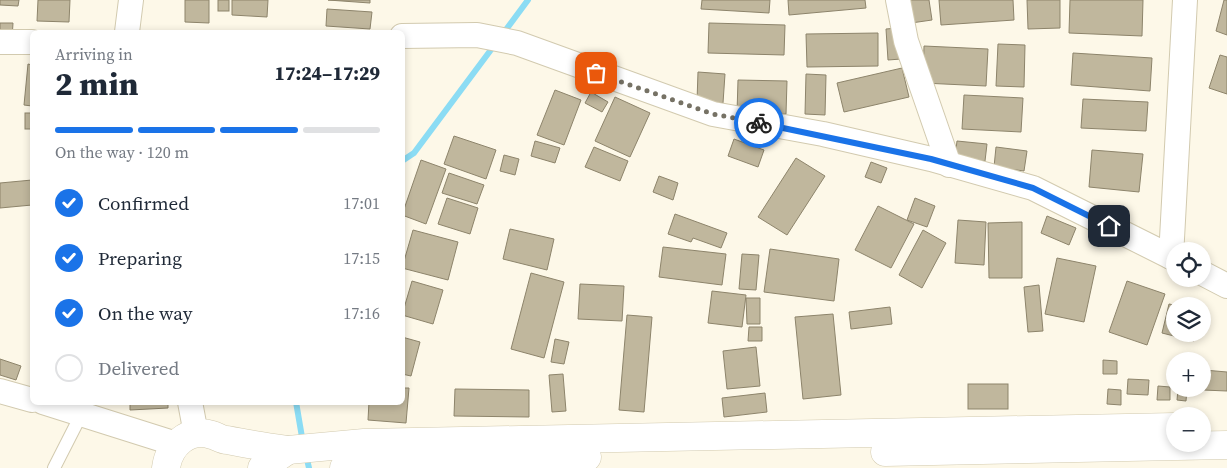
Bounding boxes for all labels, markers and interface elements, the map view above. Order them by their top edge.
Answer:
text: Arriving in [55,43,133,65]
pin [575,52,617,94]
icon: bag [582,59,610,87]
text: 17:24–17:29 [275,60,380,86]
text: 2 min [55,62,138,106]
courier [734,98,784,148]
icon: bike [745,109,773,137]
text: On the way · 120 m [55,141,189,163]
icon: check [55,189,83,217]
text: Confirmed [98,190,189,216]
text: 17:01 [343,192,380,214]
pin [1088,205,1130,247]
icon: home [1095,212,1123,240]
map controls [1166,242,1211,452]
button: locate [1166,242,1211,287]
icon: check [55,244,83,272]
text: Preparing [98,245,182,271]
text: 17:15 [343,247,380,269]
button: layers [1166,297,1211,342]
icon: check [55,299,83,327]
text: On the way [98,300,193,326]
text: 17:16 [343,302,380,324]
button: + [1166,352,1211,397]
text: Delivered [98,355,179,381]
button: − [1166,407,1211,452]

